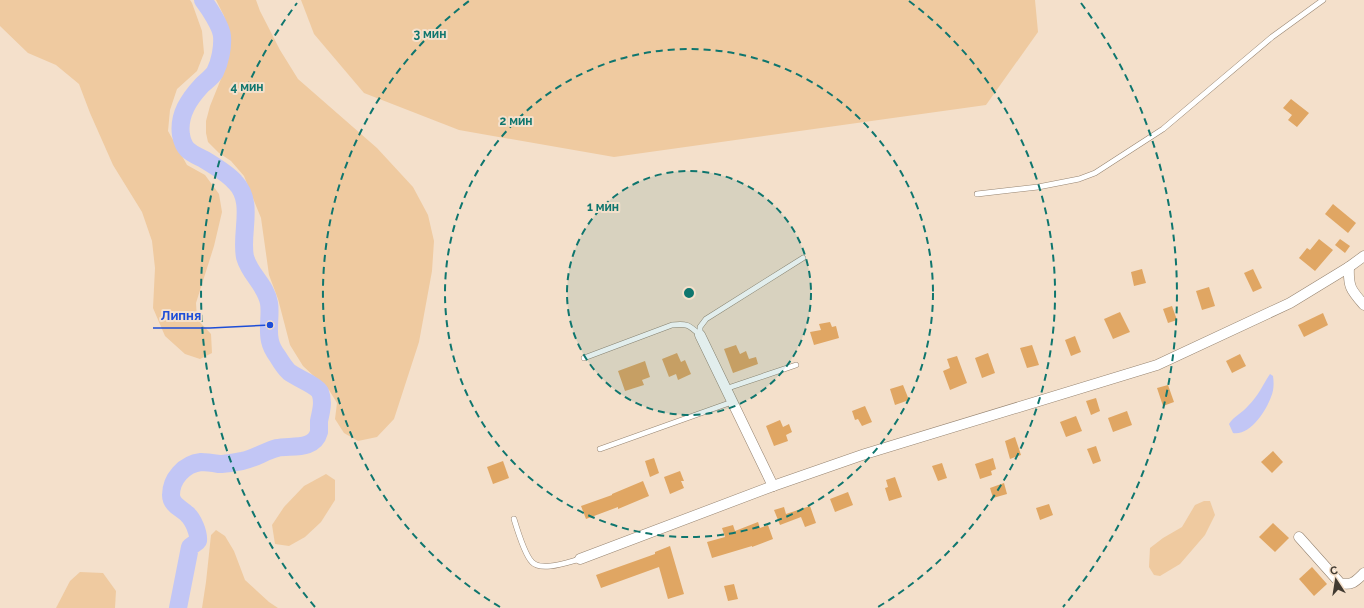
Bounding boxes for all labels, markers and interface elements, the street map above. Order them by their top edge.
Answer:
text: 3 мин [414,27,446,41]
text: 4 мин [230,80,264,94]
text: 2 мин [499,114,533,128]
text: 1 мин [587,200,619,214]
centre of rings [682,286,696,300]
callout: Липня [153,303,210,328]
text: Липня [161,308,201,323]
north arrow [1316,560,1356,600]
text: С [1329,563,1340,578]

